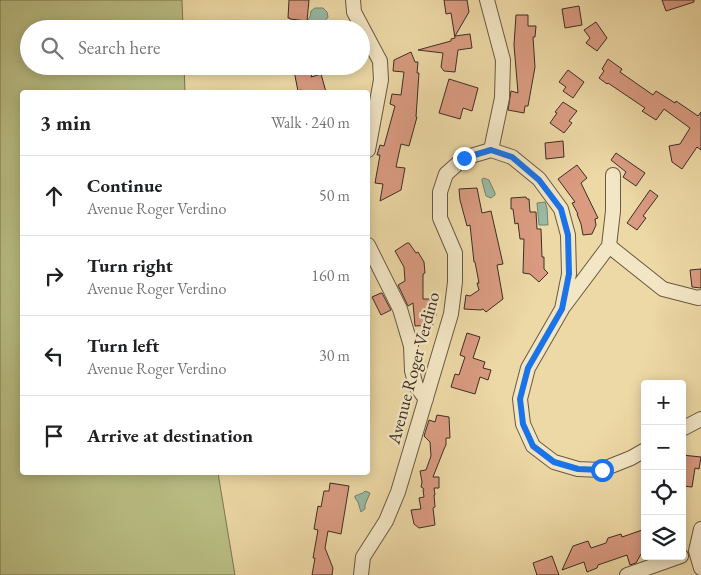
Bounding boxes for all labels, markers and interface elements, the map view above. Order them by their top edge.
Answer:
search box [20,20,370,75]
icon: search [38,34,66,62]
text: Search here [78,35,160,60]
text: 3 min [40,109,91,136]
text: Walk · 240 m [271,112,350,133]
route end [453,147,476,170]
text: Continue [87,173,162,198]
icon: ahead [40,182,68,210]
text: 50 m [319,185,350,206]
text: Avenue Roger Verdino [87,198,226,219]
text: Turn right [87,253,173,278]
icon: right [40,262,68,290]
text: 160 m [311,265,350,286]
text: Avenue Roger Verdino [87,278,226,299]
street label: Avenue Roger Verdino [381,289,444,448]
text: Turn left [87,333,159,358]
icon: left [40,342,68,370]
text: 30 m [319,345,350,366]
text: Avenue Roger Verdino [87,358,226,379]
map controls [641,380,686,560]
button: + [641,380,686,425]
icon: arrive [40,422,68,450]
text: Arrive at destination [87,423,253,448]
button: − [641,425,686,470]
route start [591,459,614,482]
button: locate [641,470,686,515]
button: layers [641,515,686,560]

